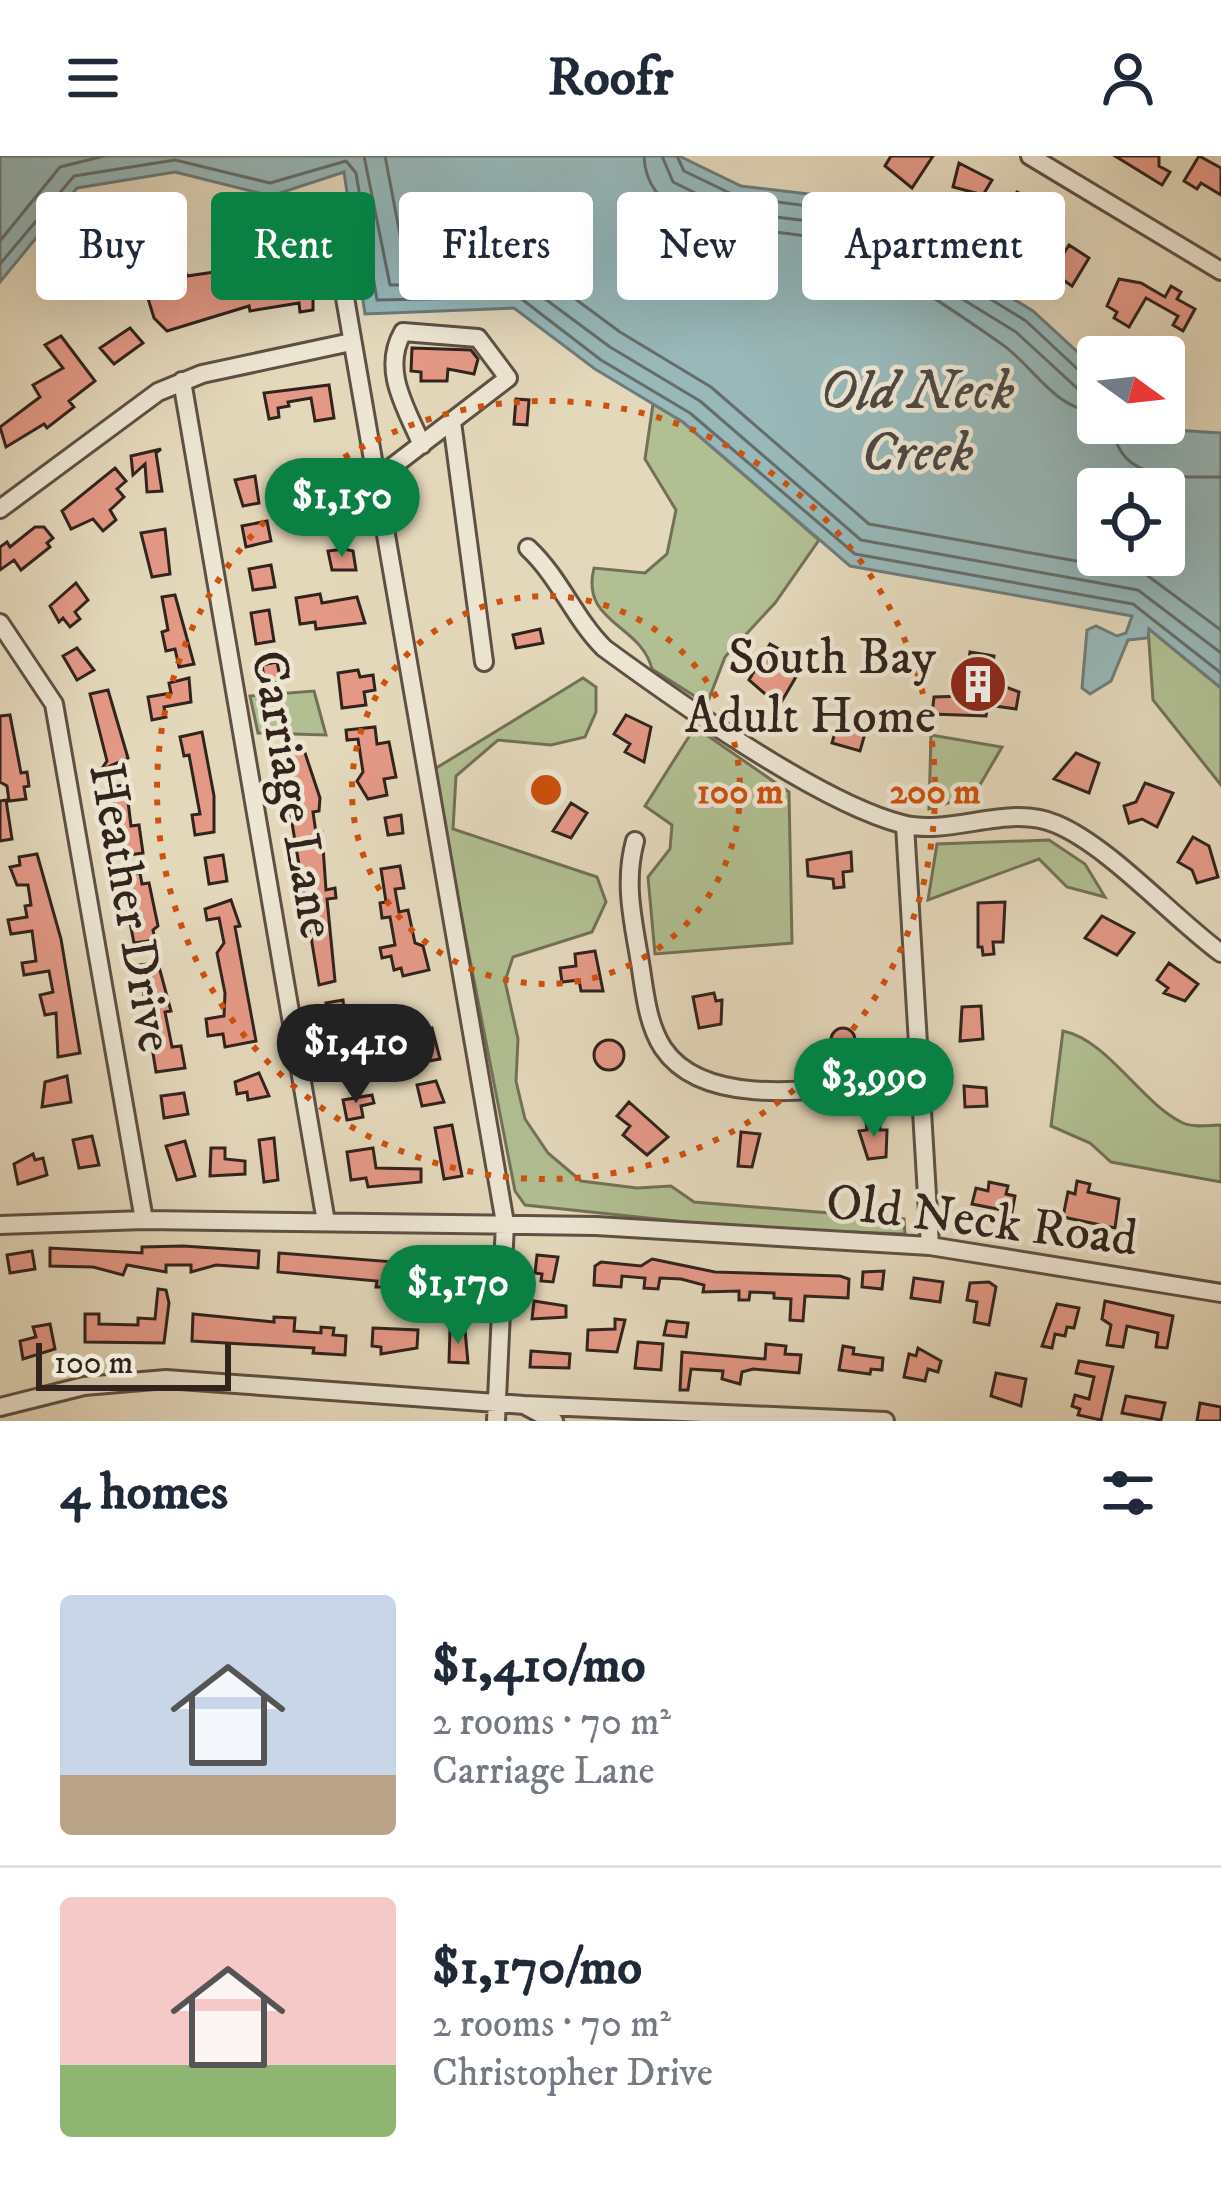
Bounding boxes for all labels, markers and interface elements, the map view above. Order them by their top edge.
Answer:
icon: menu [60,45,126,111]
text: Roofr [548,45,673,112]
icon: person [1095,45,1161,111]
chip: Buy [36,192,187,300]
chip: Rent [211,192,375,300]
chip: Filters [399,192,593,300]
chip: New [617,192,778,300]
chip: Apartment [802,192,1065,300]
north arrow [1077,336,1185,444]
map controls [1077,336,1185,576]
water label: Old Neck Creek [820,359,1015,488]
pin: $1,150 [244,458,440,560]
button: locate [1077,468,1185,576]
text: $1,150 [292,472,392,521]
place label: South Bay Adult Home [685,626,937,749]
street label: Carriage Lane [235,646,349,943]
building icon: South Bay Adult Home [947,653,1009,715]
street label: Heather Drive [73,758,187,1057]
centre of rings [525,769,567,811]
text: 100 m [697,770,783,815]
text: 200 m [889,770,981,815]
pin: $1,410 [258,1004,454,1106]
text: $1,410 [304,1018,408,1067]
pin: $3,990 [776,1038,972,1140]
text: $3,990 [821,1052,927,1101]
street label: Old Neck Road [822,1170,1142,1272]
pin: $1,170 [360,1245,556,1347]
text: $1,170 [407,1259,509,1308]
scale bar [36,1337,231,1390]
text: 100 m [54,1343,133,1384]
icon: filters [1095,1460,1161,1526]
text: 4 homes [60,1461,228,1525]
text: $1,410/mo [432,1634,645,1698]
icon: home [156,1643,300,1787]
text: 2 rooms · 70 m² [432,1698,671,1747]
text: Carriage Lane [432,1747,655,1796]
text: $1,170/mo [432,1936,642,2000]
icon: home [156,1945,300,2089]
text: 2 rooms · 70 m² [432,2000,671,2049]
text: Christopher Drive [432,2049,713,2098]

